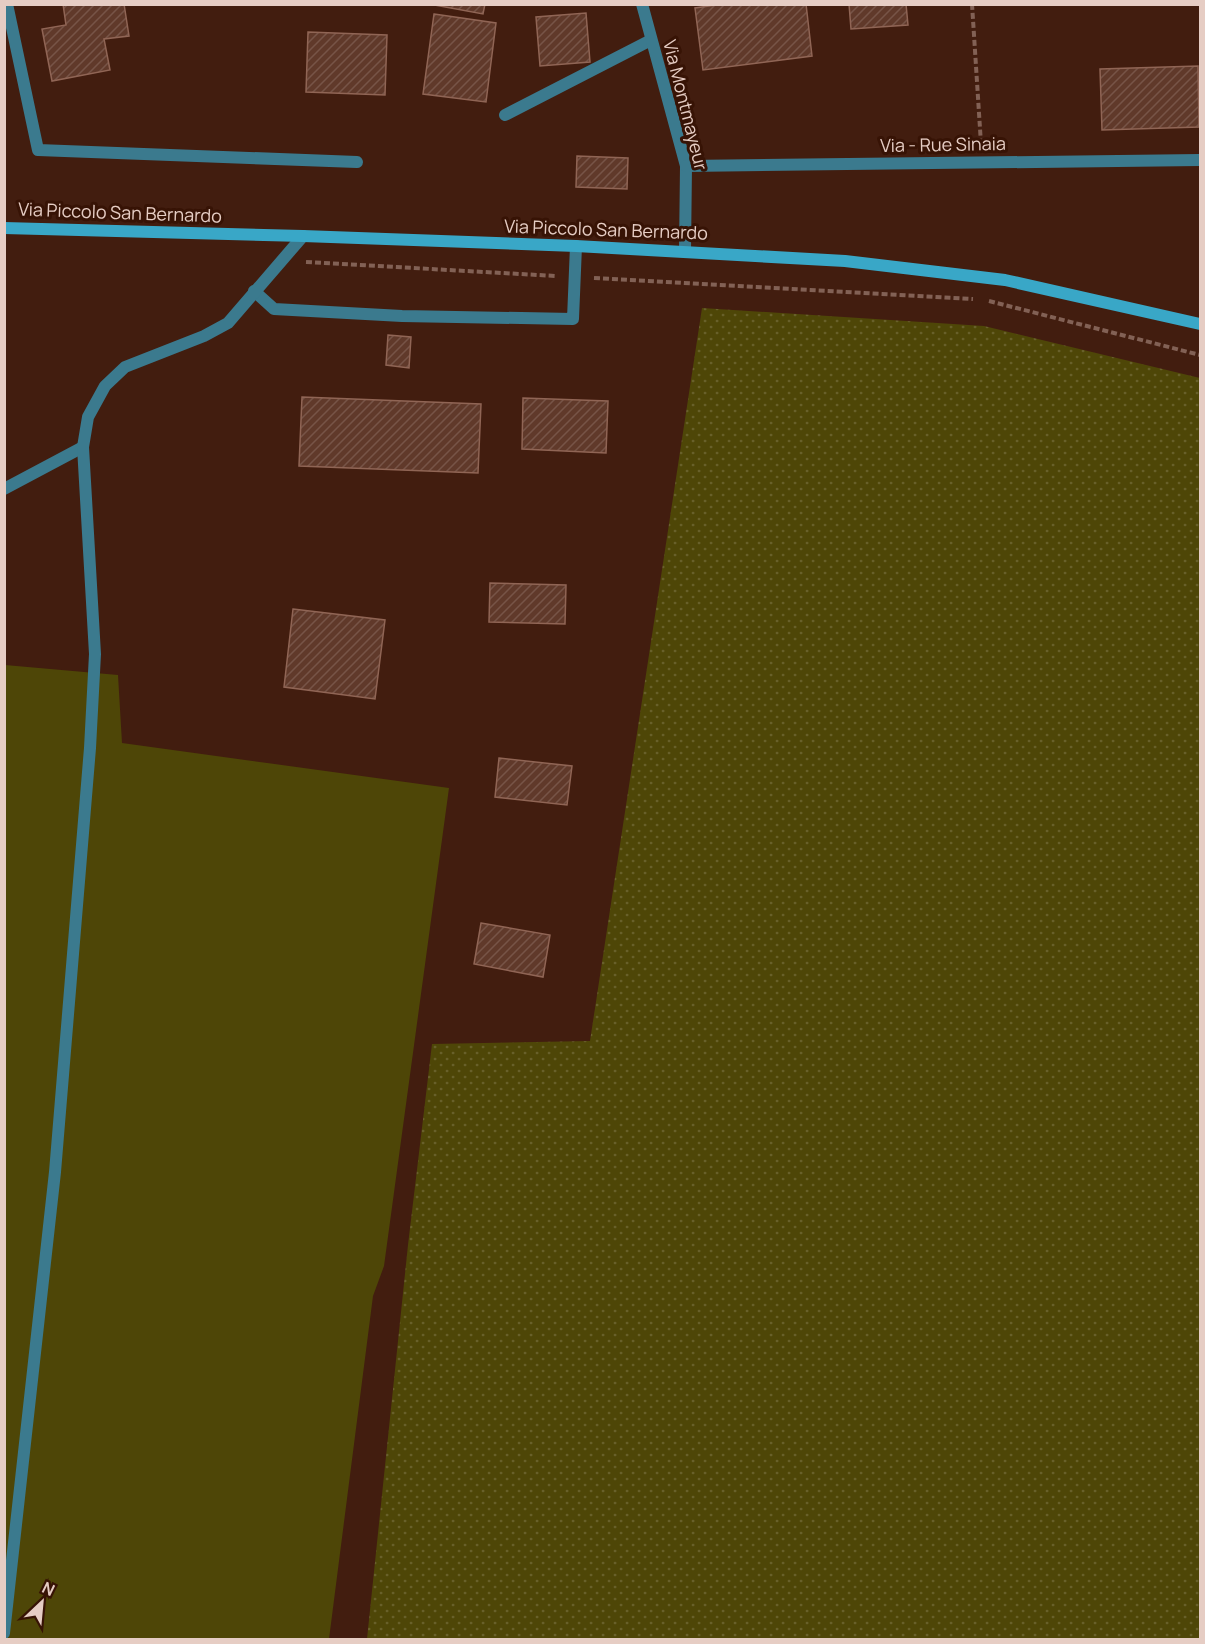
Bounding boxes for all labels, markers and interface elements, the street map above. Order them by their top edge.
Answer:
street label: Via Montmayeur [658,37,714,173]
street label: Via - Rue Sinaia [880,131,1006,157]
street label: Via Piccolo San Bernardo [18,196,222,228]
street label: Via Piccolo San Bernardo [504,213,708,245]
north arrow [12,1572,72,1632]
text: N [39,1576,59,1601]

